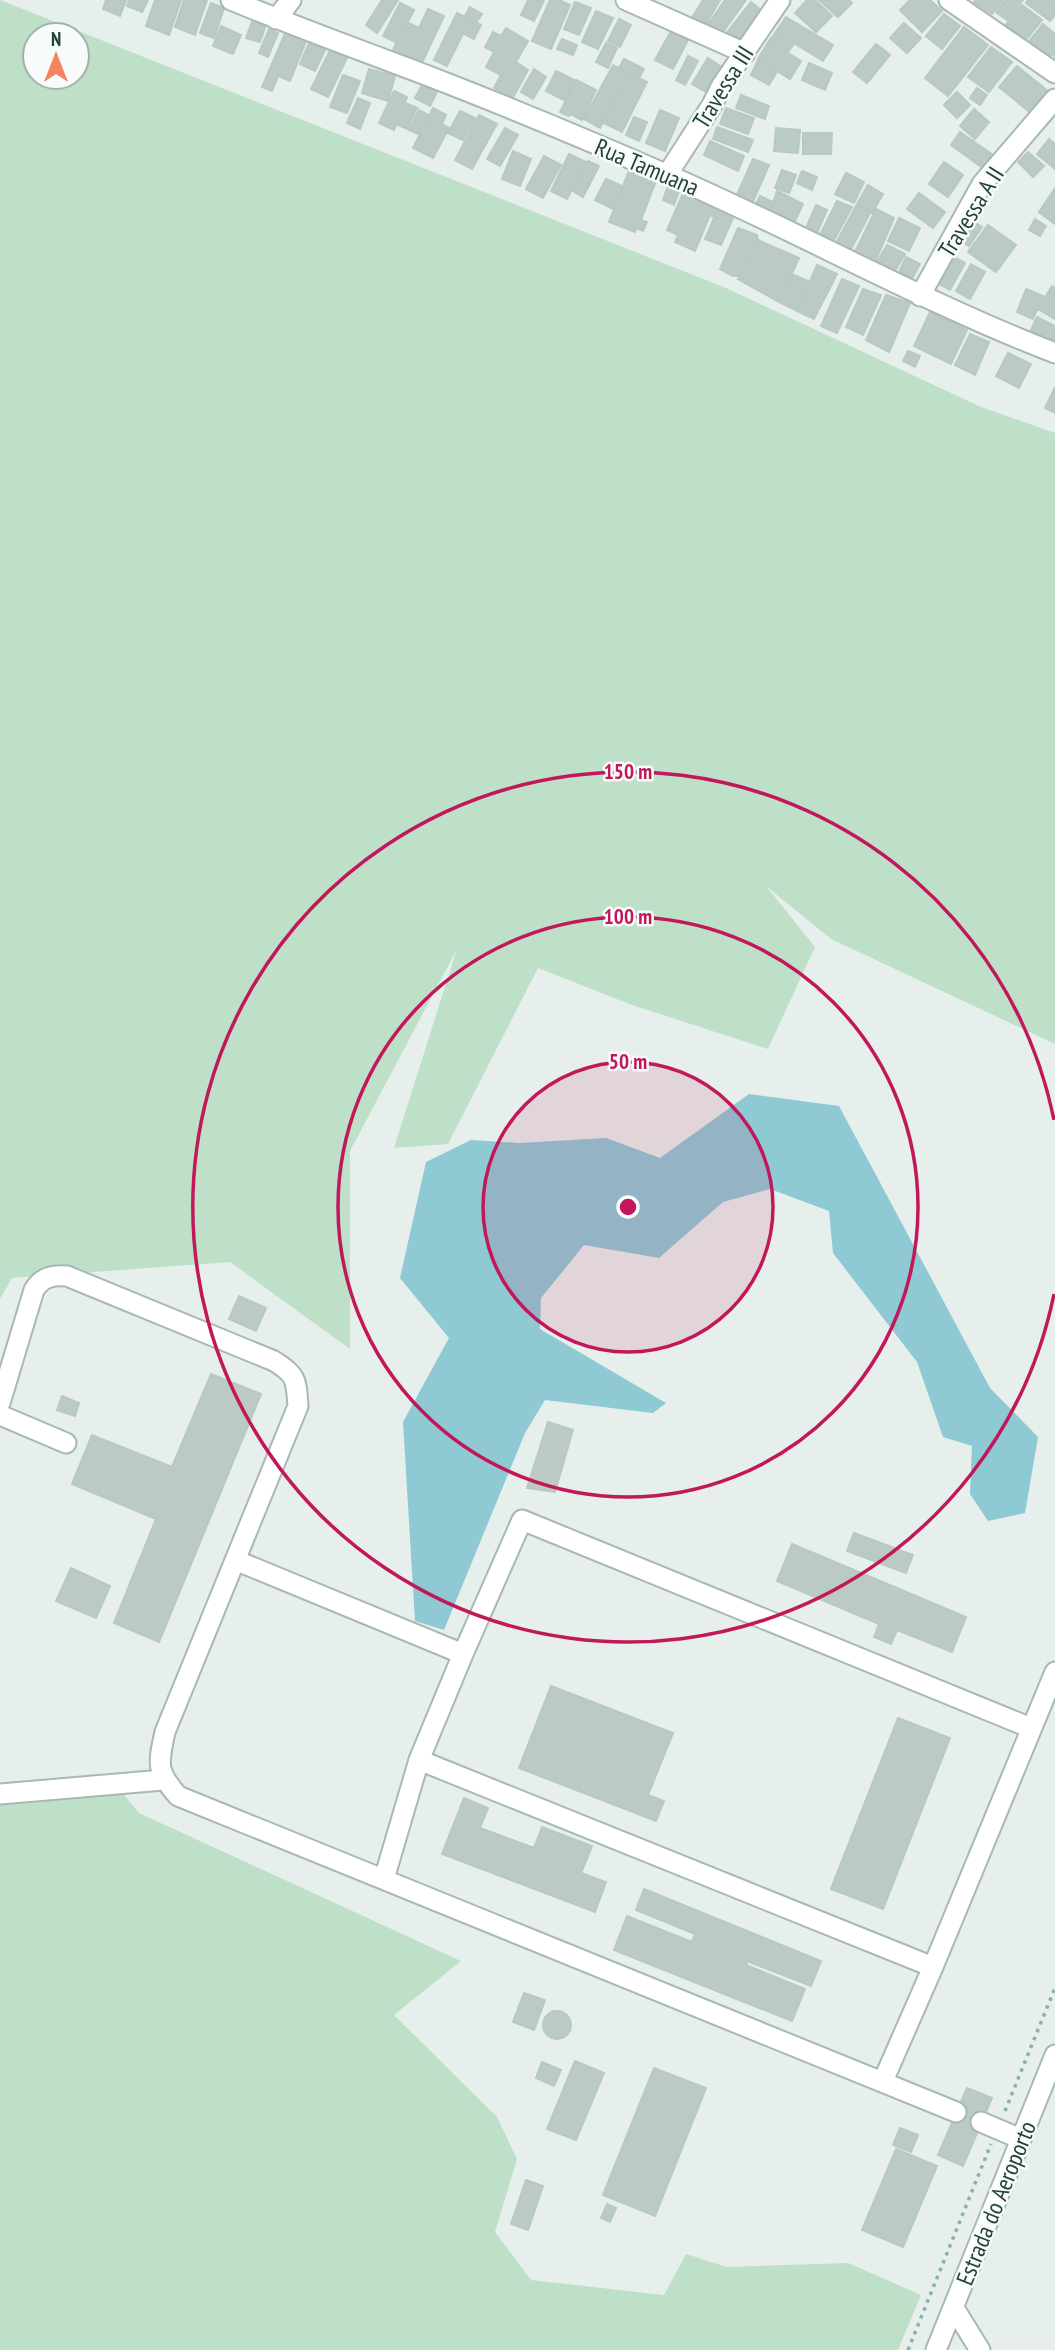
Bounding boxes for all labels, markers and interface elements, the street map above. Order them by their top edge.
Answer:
north arrow [21,21,91,91]
text: N [51,27,61,51]
street label: Travessa III [686,40,760,134]
street label: Rua Tamuana [590,131,704,203]
street label: Travessa A II [931,161,1011,263]
text: 150 m [604,758,652,785]
text: 100 m [604,903,652,930]
text: 50 m [609,1048,647,1075]
centre of rings [616,1195,640,1219]
street label: Estrada do Aeroporto [949,2116,1043,2290]

